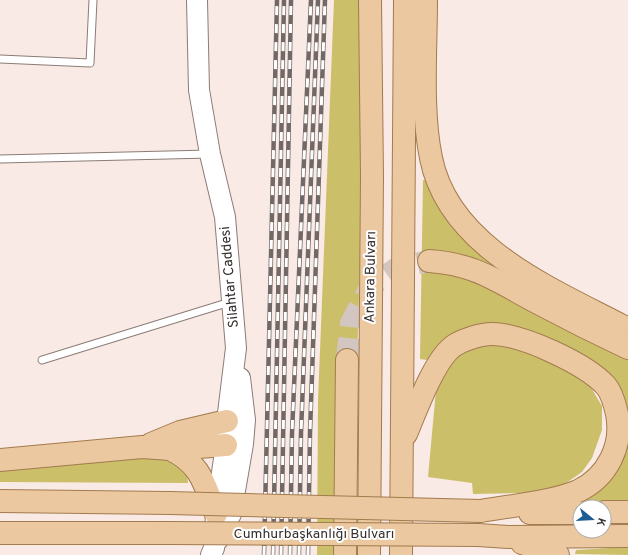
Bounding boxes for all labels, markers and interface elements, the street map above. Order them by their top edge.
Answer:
street label: Silahtar Caddesi [217,225,243,329]
street label: Ankara Bulvarı [362,231,380,323]
north arrow [572,499,612,539]
text: K [593,516,608,528]
street label: Cumhurbaşkanlığı Bulvarı [234,526,394,543]

